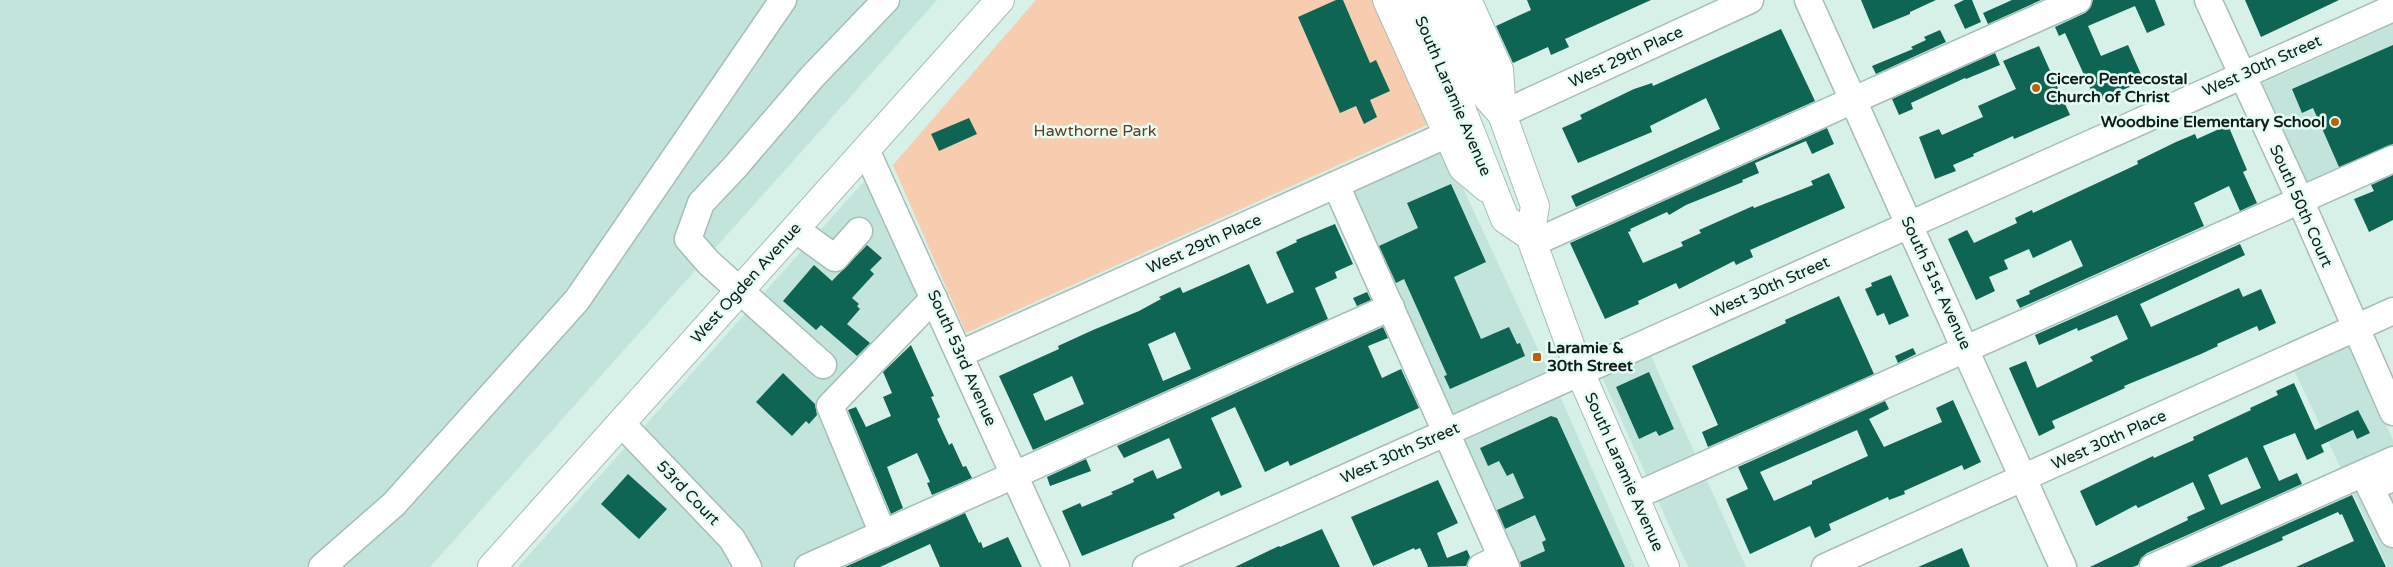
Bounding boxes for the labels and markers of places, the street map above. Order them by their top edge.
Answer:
place label: Cicero Pentecostal Church of Christ [2046,69,2188,107]
marker: Cicero Pentecostal Church of Christ [2030,82,2042,94]
place label: Woodbine Elementary School [2101,112,2325,132]
marker: Woodbine Elementary School [2329,116,2341,128]
place label: Laramie & 30th Street [1547,338,1634,376]
marker: Laramie & 30th Street [1531,351,1543,363]

